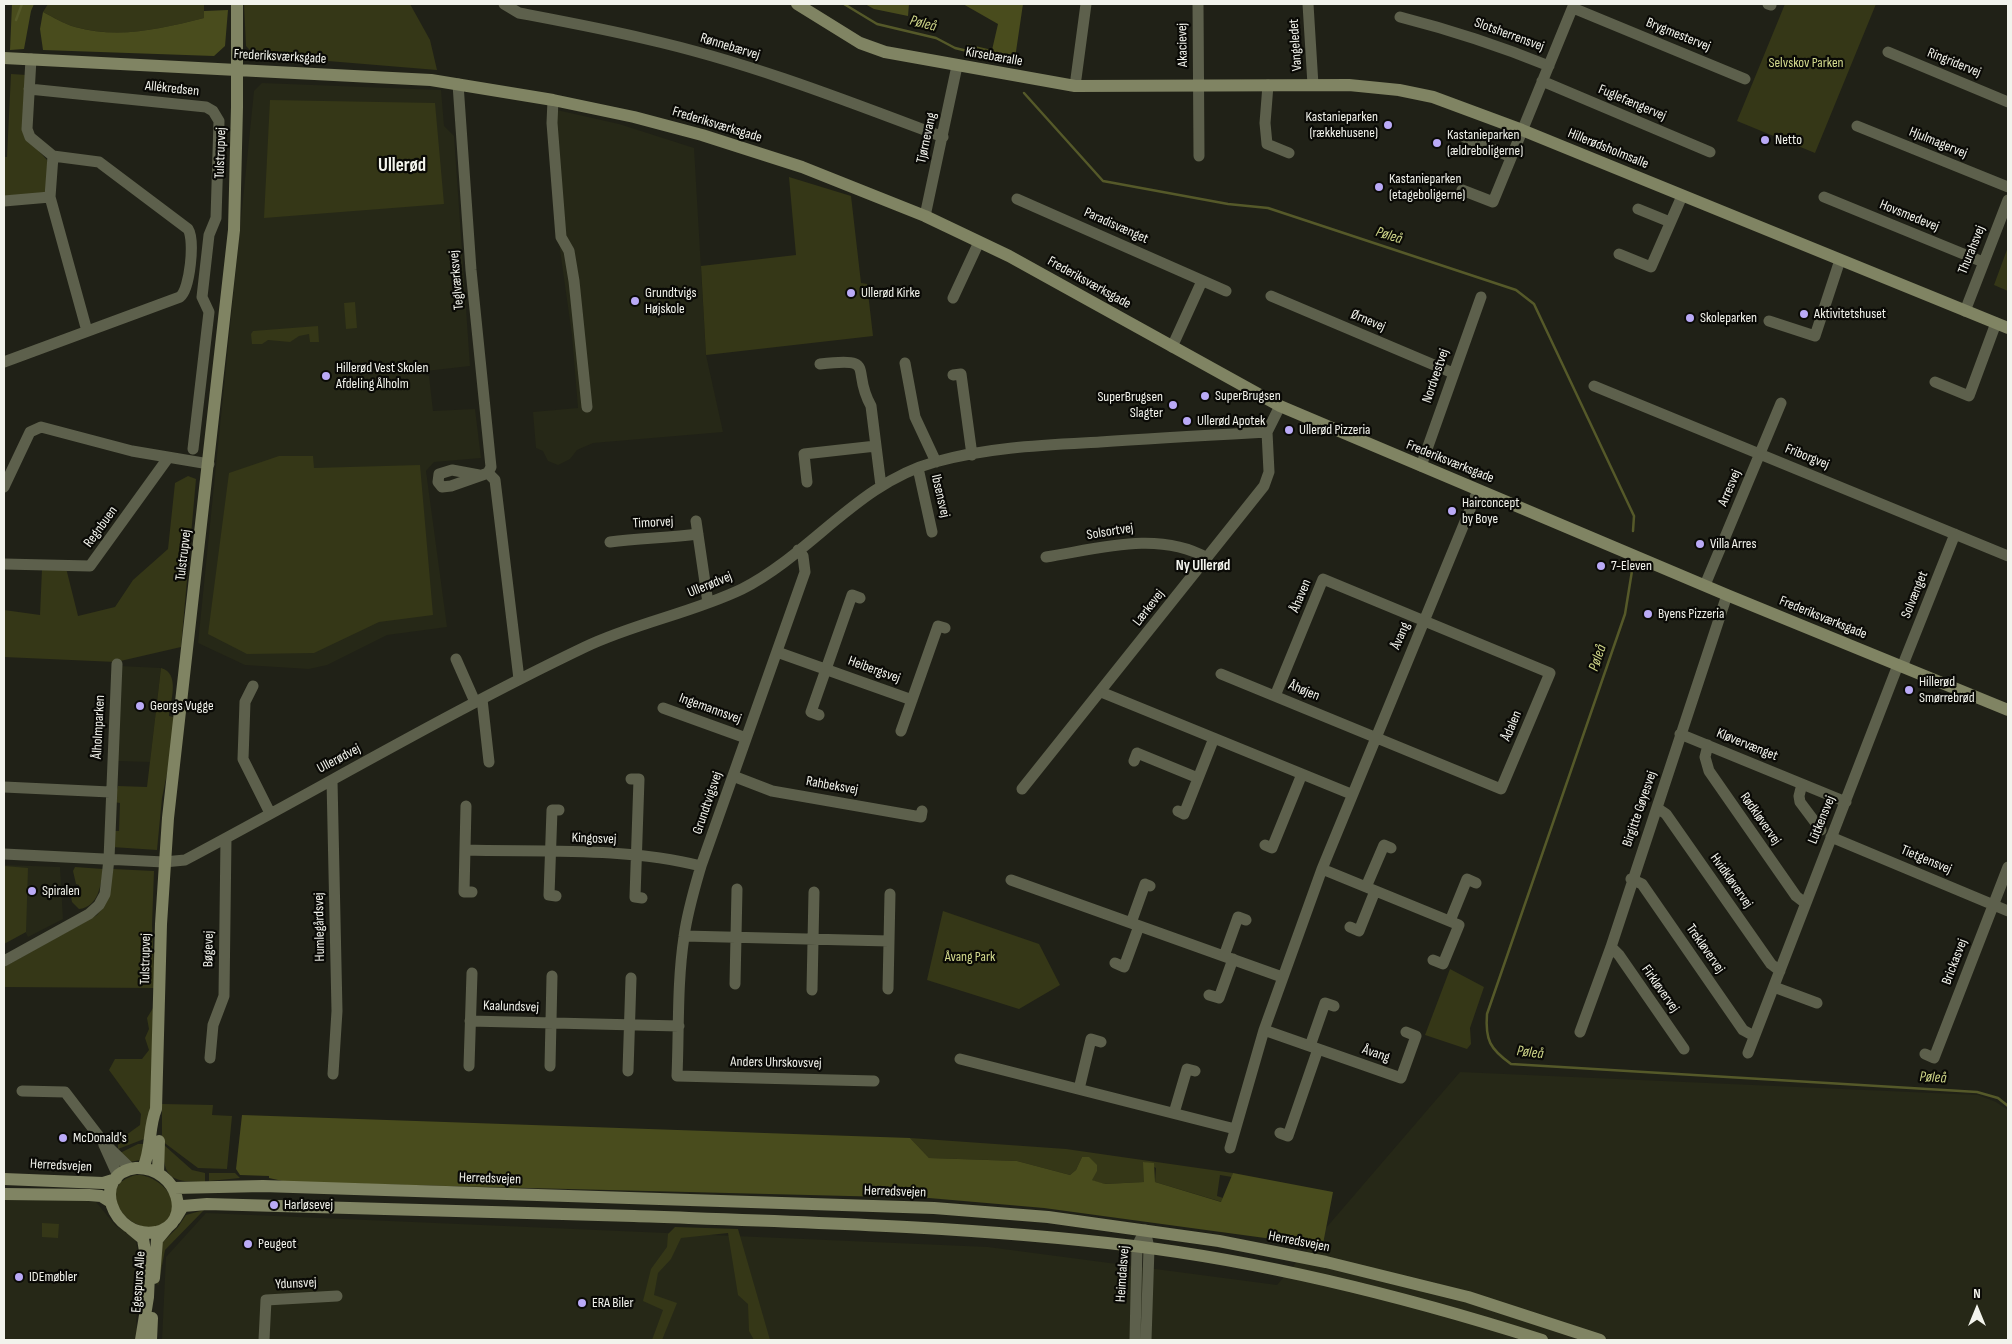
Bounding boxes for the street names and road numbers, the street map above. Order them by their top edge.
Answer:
street label: Brygmestervej [1643,14,1713,56]
street label: Slotsherrensvej [1472,15,1546,55]
street label: Vangeledet [1286,18,1306,72]
street label: Akacievej [1174,23,1192,67]
street label: Rønnebærvej [698,30,762,64]
street label: Kirsebæralle [964,44,1024,70]
street label: Ringridervej [1925,45,1983,81]
street label: Frederiksværksgade [233,46,327,68]
street label: Allékredsen [144,78,200,100]
street label: Fuglefængervej [1596,81,1668,125]
street label: Frederiksværksgade [670,103,764,147]
street label: Tjørnevang [913,111,941,165]
street label: Hjulmagervej [1906,124,1970,162]
street label: Hillerødsholmsalle [1565,125,1651,173]
street label: Tulstrupvej [212,127,230,179]
street label: Hovsmedevej [1877,196,1941,236]
street label: Paradisvænget [1081,204,1151,248]
street label: Thurahsvej [1955,223,1989,277]
street label: Teglværksvej [446,249,468,311]
street label: Frederiksværksgade [1044,253,1134,313]
street label: Ørnevej [1348,306,1388,336]
street label: Nordvestvej [1419,347,1453,405]
street label: Frederiksværksgade [1404,437,1496,487]
street label: Friborgvej [1783,441,1831,473]
street label: Arresvej [1715,467,1745,509]
street label: Ibsensvej [927,473,953,519]
street label: Regnbuen [80,503,122,551]
street label: Timorvej [632,514,674,532]
street label: Solsortvej [1085,520,1135,544]
street label: Tulstrupvej [173,528,195,582]
street label: Ullerødvej [685,568,735,602]
street label: Solvænget [1898,569,1932,621]
street label: Åhaven [1287,577,1315,615]
street label: Lærkevej [1130,586,1168,630]
street label: Frederiksværksgade [1777,593,1869,643]
street label: Åvang [1388,620,1414,652]
street label: Heibergsvej [846,653,902,687]
street label: Åhøjen [1286,677,1322,705]
street label: Ingemannsvej [677,690,743,728]
street label: Ålholmparken [89,695,109,759]
street label: Ådalen [1498,708,1526,744]
street label: Kløvervænget [1714,725,1780,765]
street label: Ullerødvej [314,741,364,777]
street label: Birgitte Gøyesvej [1619,769,1661,849]
street label: Grundtvigsvej [689,770,727,836]
street label: Rahbeksvej [805,773,859,799]
street label: Rødkløvervej [1736,790,1784,848]
street label: Lütkensvej [1805,793,1839,847]
street label: Kingosvej [571,830,617,848]
street label: Tietgensvej [1898,842,1954,878]
street label: Hvidkløvervej [1706,850,1756,912]
street label: Humlegårdsvej [311,892,329,962]
street label: Trekløvervej [1682,921,1728,977]
street label: Bøgevej [200,931,218,967]
street label: Tulstrupvej [137,933,155,985]
street label: Brickasvej [1939,937,1971,987]
street label: Firkløvervej [1638,962,1682,1016]
street label: Kaalundsvej [483,998,539,1016]
street label: Åvang [1360,1041,1392,1067]
street label: Anders Uhrskovsvej [730,1054,822,1072]
street label: Herredsvejen [30,1156,92,1176]
street label: Herredsvejen [459,1170,521,1188]
street label: Herredsvejen [864,1183,926,1201]
street label: Herredsvejen [1267,1228,1331,1256]
street label: Heimdalsvej [1113,1245,1133,1303]
street label: Egespurs Alle [128,1251,150,1313]
street label: Ydunsvej [275,1275,317,1293]

